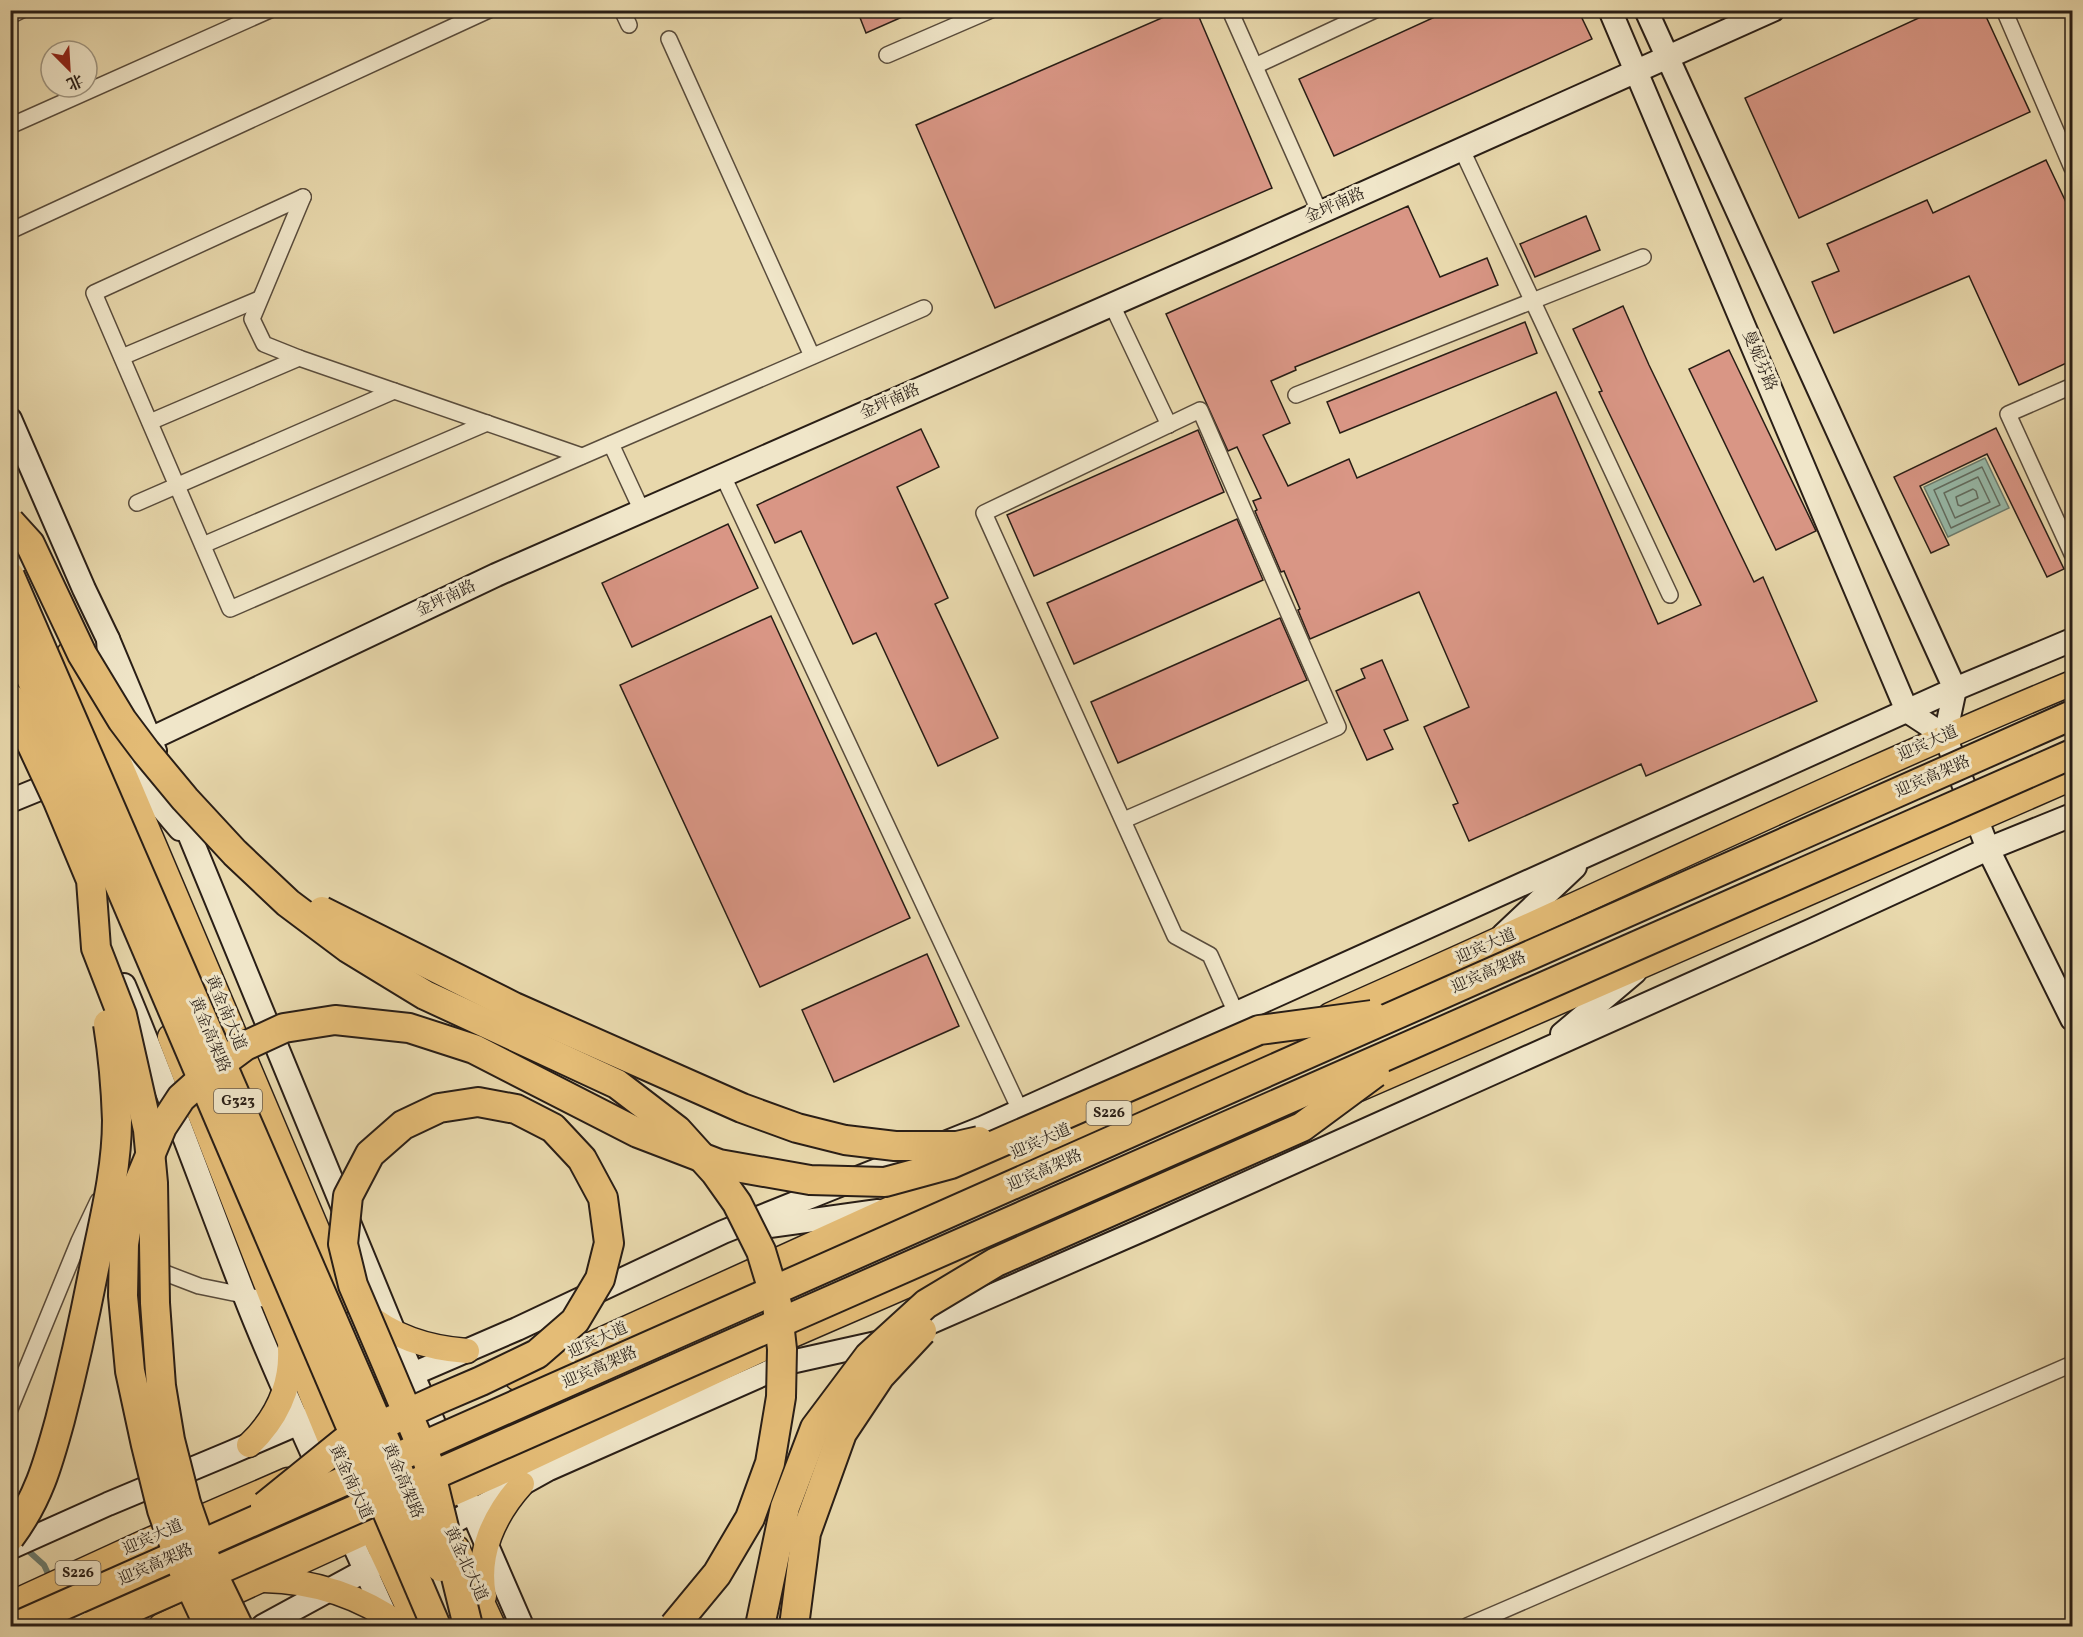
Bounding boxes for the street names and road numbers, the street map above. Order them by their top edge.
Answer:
street label: 金坪南路 [1301,183,1369,229]
street label: 曼妮芬路 [1736,327,1782,395]
street label: 金坪南路 [856,379,924,425]
street label: 金坪南路 [412,576,480,622]
street label: 迎宾大道 [1894,721,1962,767]
street label: 迎宾高架路 [1892,751,1974,803]
street label: 迎宾大道 [1452,924,1520,970]
street label: 迎宾高架路 [1448,947,1530,999]
street label: 黄金南大道 [199,972,251,1054]
street label: 黄金高架路 [183,994,235,1076]
road number: G323 [214,1089,262,1113]
road number: S226 [1086,1101,1132,1125]
street label: 迎宾大道 [1007,1119,1075,1165]
street label: 迎宾高架路 [1004,1145,1086,1197]
street label: 迎宾大道 [564,1318,632,1364]
street label: 迎宾高架路 [559,1342,641,1394]
street label: 黄金高架路 [376,1440,428,1522]
street label: 黄金南大道 [323,1441,377,1523]
street label: 迎宾大道 [119,1515,187,1561]
street label: 黄金北大道 [438,1523,492,1605]
street label: 迎宾高架路 [115,1539,197,1591]
road number: S226 [56,1561,100,1585]

